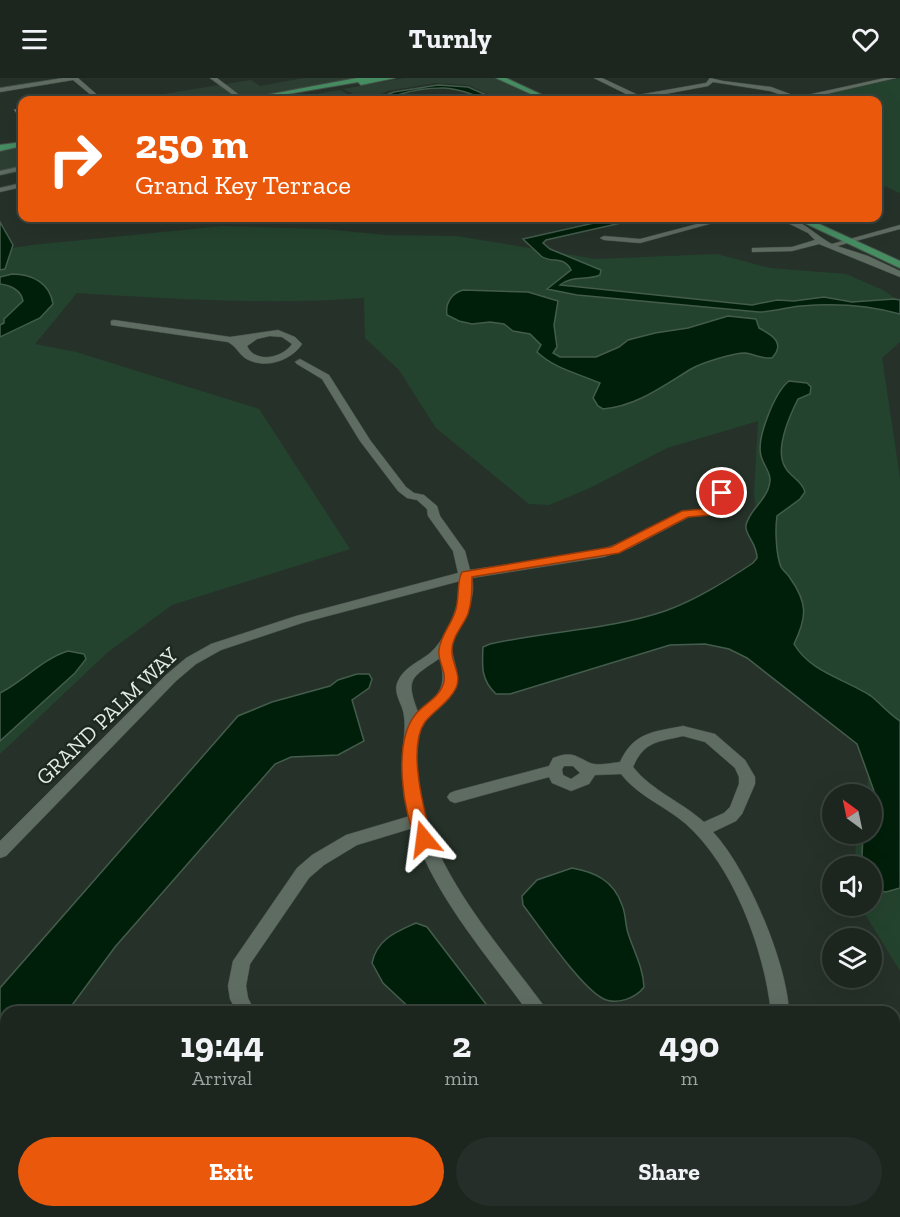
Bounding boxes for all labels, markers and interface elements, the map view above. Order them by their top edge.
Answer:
icon: menu [18,23,51,56]
text: Turnly [409,23,491,55]
icon: heart [849,23,882,56]
text: 250 m [135,118,248,169]
icon: right [36,120,114,198]
text: Grand Key Terrace [135,169,351,201]
pin [696,467,747,518]
icon: arrive [705,476,738,509]
street label: GRAND PALM WAY [31,641,184,791]
north arrow [822,784,882,844]
map controls [822,784,882,988]
position arrow [392,807,456,871]
button: sound [822,856,882,916]
button: layers [822,928,882,988]
text: 19:44 [180,1023,264,1066]
text: 2 [452,1023,471,1066]
text: 490 [659,1023,720,1066]
text: Arrival [192,1066,252,1090]
text: min [444,1066,479,1090]
text: m [681,1066,698,1090]
button: Exit [18,1137,444,1206]
button: Share [456,1137,882,1206]

